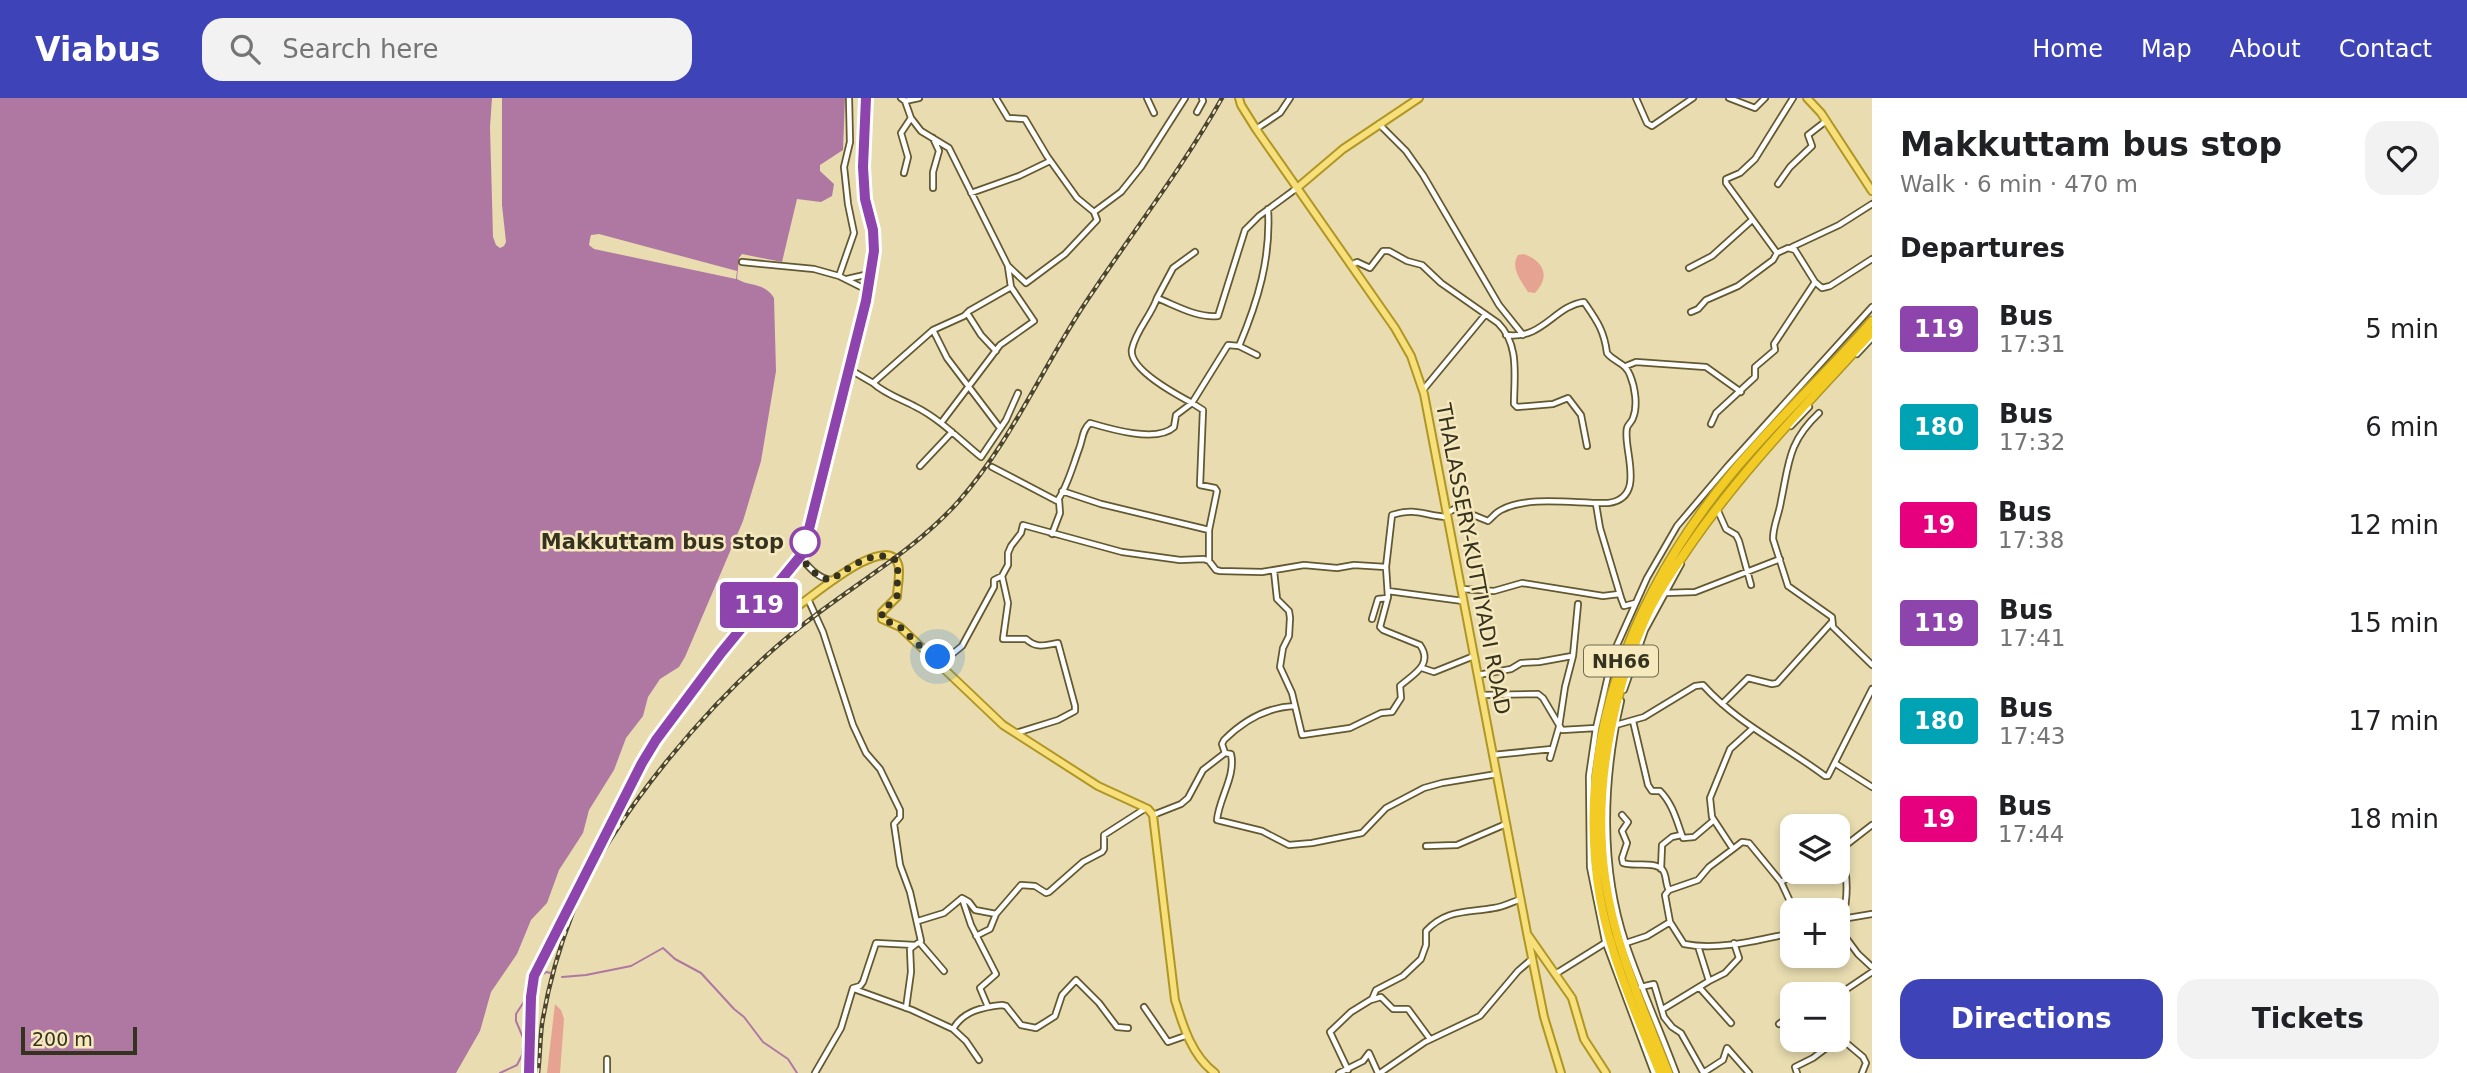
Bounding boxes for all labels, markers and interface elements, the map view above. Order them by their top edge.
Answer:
search box [202,18,692,81]
text: Viabus [35,30,160,69]
icon: search [226,30,264,68]
text: Search here [282,34,438,64]
text: Home [2032,35,2103,63]
text: Map [2141,35,2192,63]
text: About [2230,35,2301,63]
text: Contact [2339,35,2432,63]
button: heart [2365,121,2439,195]
text: Makkuttam bus stop [1900,125,2282,164]
text: Walk · 6 min · 470 m [1900,171,2138,197]
text: Departures [1900,233,2065,263]
text: Bus [1999,301,2053,331]
text: 5 min [2365,314,2439,344]
text: 119 [1914,315,1964,343]
text: 17:31 [1999,331,2065,357]
text: Bus [1999,399,2053,429]
street label: THALASSERY-KUTTIYADI ROAD [1431,400,1515,717]
text: 6 min [2365,412,2439,442]
text: 180 [1914,413,1964,441]
text: 17:32 [1999,429,2065,455]
text: Bus [1998,497,2052,527]
text: 12 min [2349,510,2439,540]
text: 19 [1922,511,1955,539]
marker: Makkuttam bus stop [790,527,820,557]
text: 17:38 [1998,527,2064,553]
place label: Makkuttam bus stop [541,530,784,554]
line badge: 119 [719,582,799,628]
text: 119 [734,591,784,619]
text: Bus [1999,595,2053,625]
text: 15 min [2349,608,2439,638]
text: 119 [1914,609,1964,637]
text: 17:41 [1999,625,2065,651]
your location [920,639,955,674]
road number: NH66 [1584,646,1658,676]
text: Bus [1999,693,2053,723]
text: 17 min [2349,706,2439,736]
text: 180 [1914,707,1964,735]
text: 17:43 [1999,723,2065,749]
text: Bus [1998,791,2052,821]
text: 18 min [2349,804,2439,834]
text: 19 [1922,805,1955,833]
map controls [1780,814,1850,1052]
button: layers [1780,814,1850,884]
text: 17:44 [1998,821,2064,847]
button: + [1780,898,1850,968]
button: Directions [1900,979,2163,1059]
button: Tickets [2177,979,2439,1059]
button: − [1780,982,1850,1052]
scale bar [21,1024,136,1056]
text: 200 m [32,1028,93,1050]

